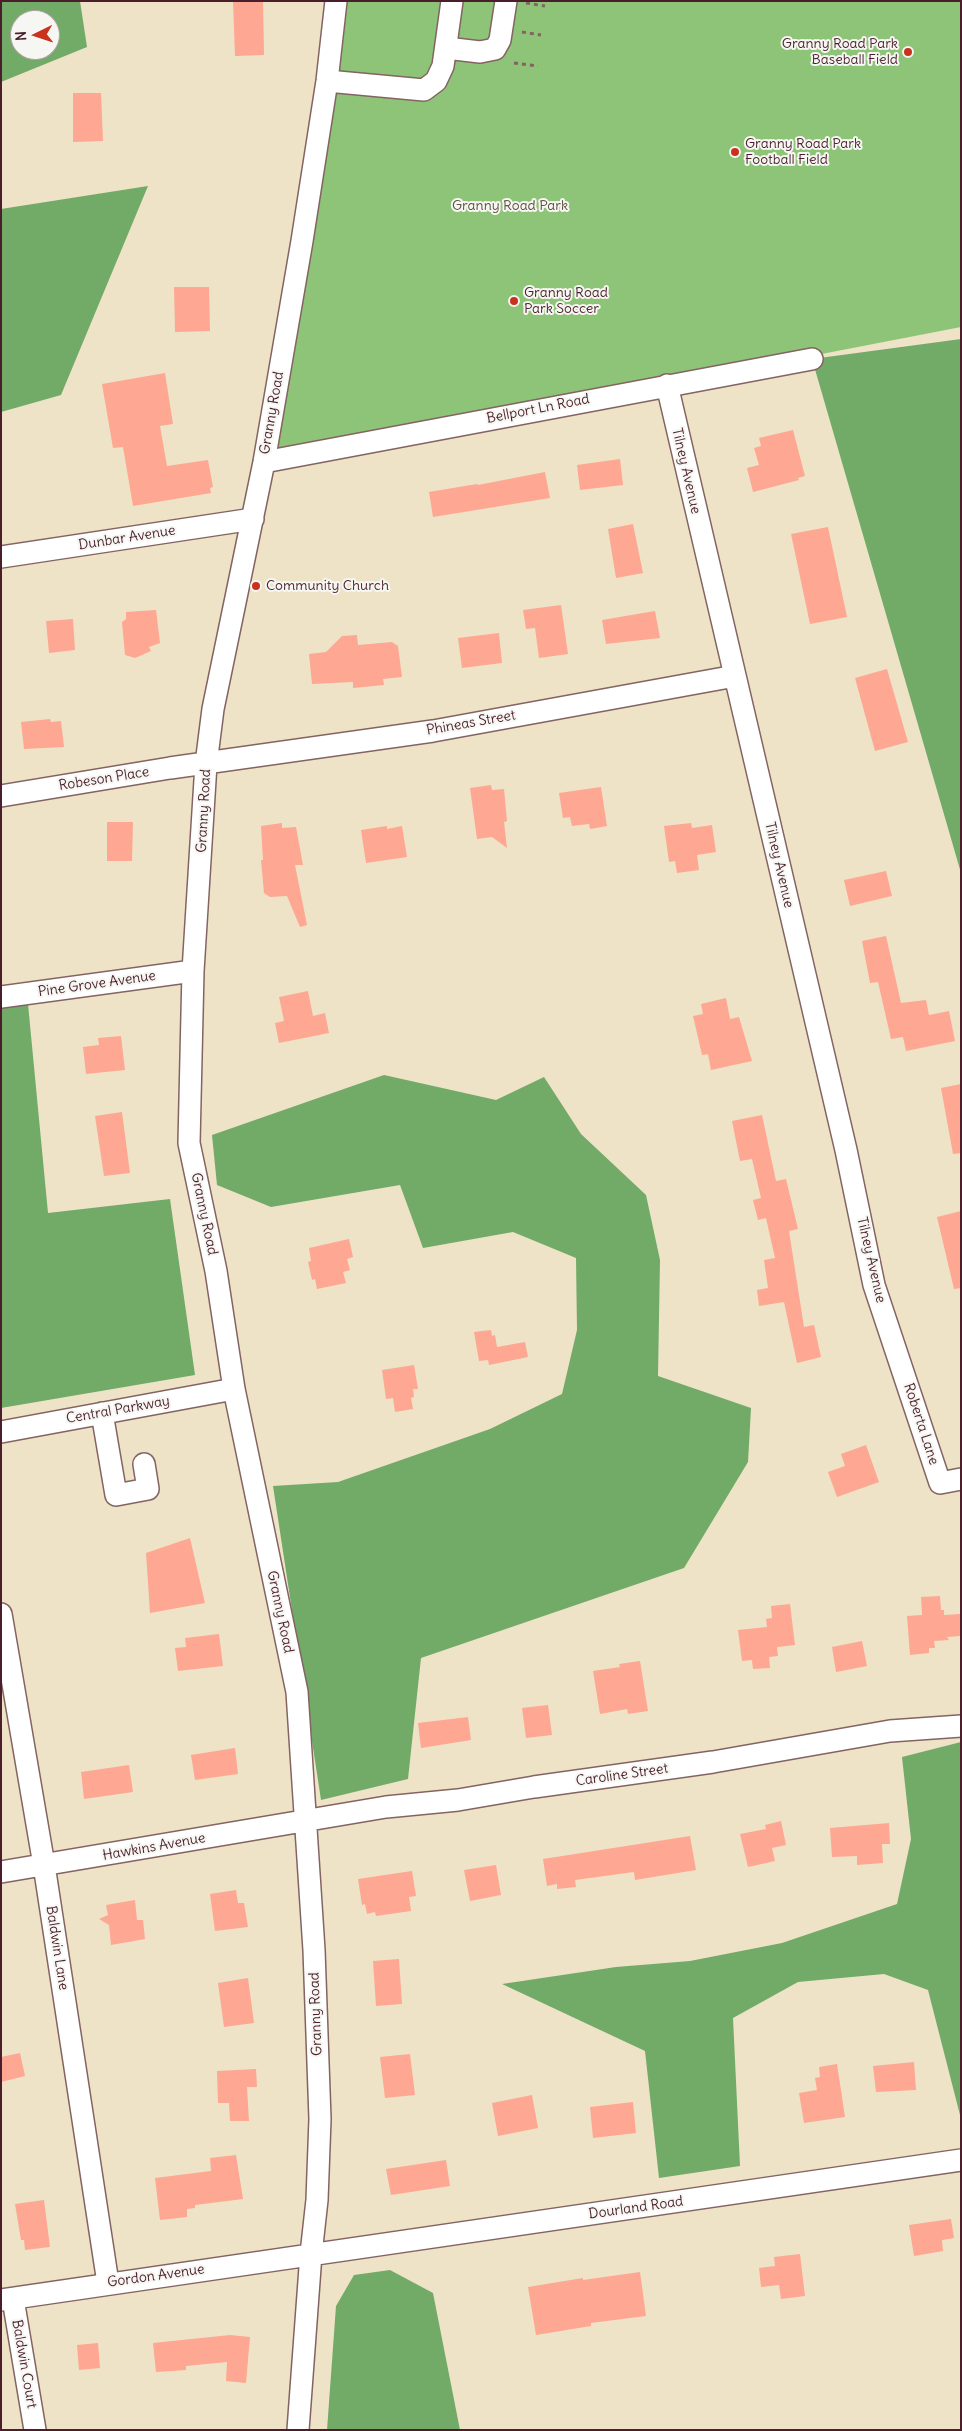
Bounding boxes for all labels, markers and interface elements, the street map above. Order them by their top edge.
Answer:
north arrow [10,10,60,60]
text: N [12,31,30,41]
place label: Granny Road Park Baseball Field [782,36,898,68]
marker: Granny Road Park Baseball Field [902,46,914,58]
place label: Granny Road Park Football Field [745,136,861,168]
marker: Granny Road Park Football Field [729,146,741,158]
park label: Granny Road Park [452,198,568,214]
place label: Granny Road Park Soccer [524,285,608,318]
marker: Granny Road Park Soccer [508,295,520,307]
street label: Granny Road [256,370,288,456]
street label: Bellport Ln Road [485,391,591,427]
street label: Tilney Avenue [668,427,704,515]
street label: Dunbar Avenue [77,522,177,554]
place label: Community Church [266,578,389,594]
marker: Community Church [250,580,262,592]
street label: Phineas Street [425,707,517,739]
street label: Robeson Place [57,764,151,794]
street label: Granny Road [193,769,215,853]
street label: Tilney Avenue [761,821,797,909]
street label: Pine Grove Avenue [37,967,157,1001]
street label: Granny Road [187,1171,221,1257]
street label: Tilney Avenue [853,1216,889,1304]
street label: Roberta Lane [900,1381,942,1467]
street label: Central Parkway [65,1393,171,1427]
street label: Granny Road [263,1569,297,1655]
street label: Caroline Street [575,1760,669,1790]
street label: Hawkins Avenue [101,1830,207,1864]
street label: Baldwin Lane [42,1905,72,1991]
street label: Granny Road [306,1972,326,2056]
street label: Dourland Road [588,2193,684,2223]
street label: Gordon Avenue [106,2261,206,2291]
street label: Baldwin Court [8,2318,40,2410]

